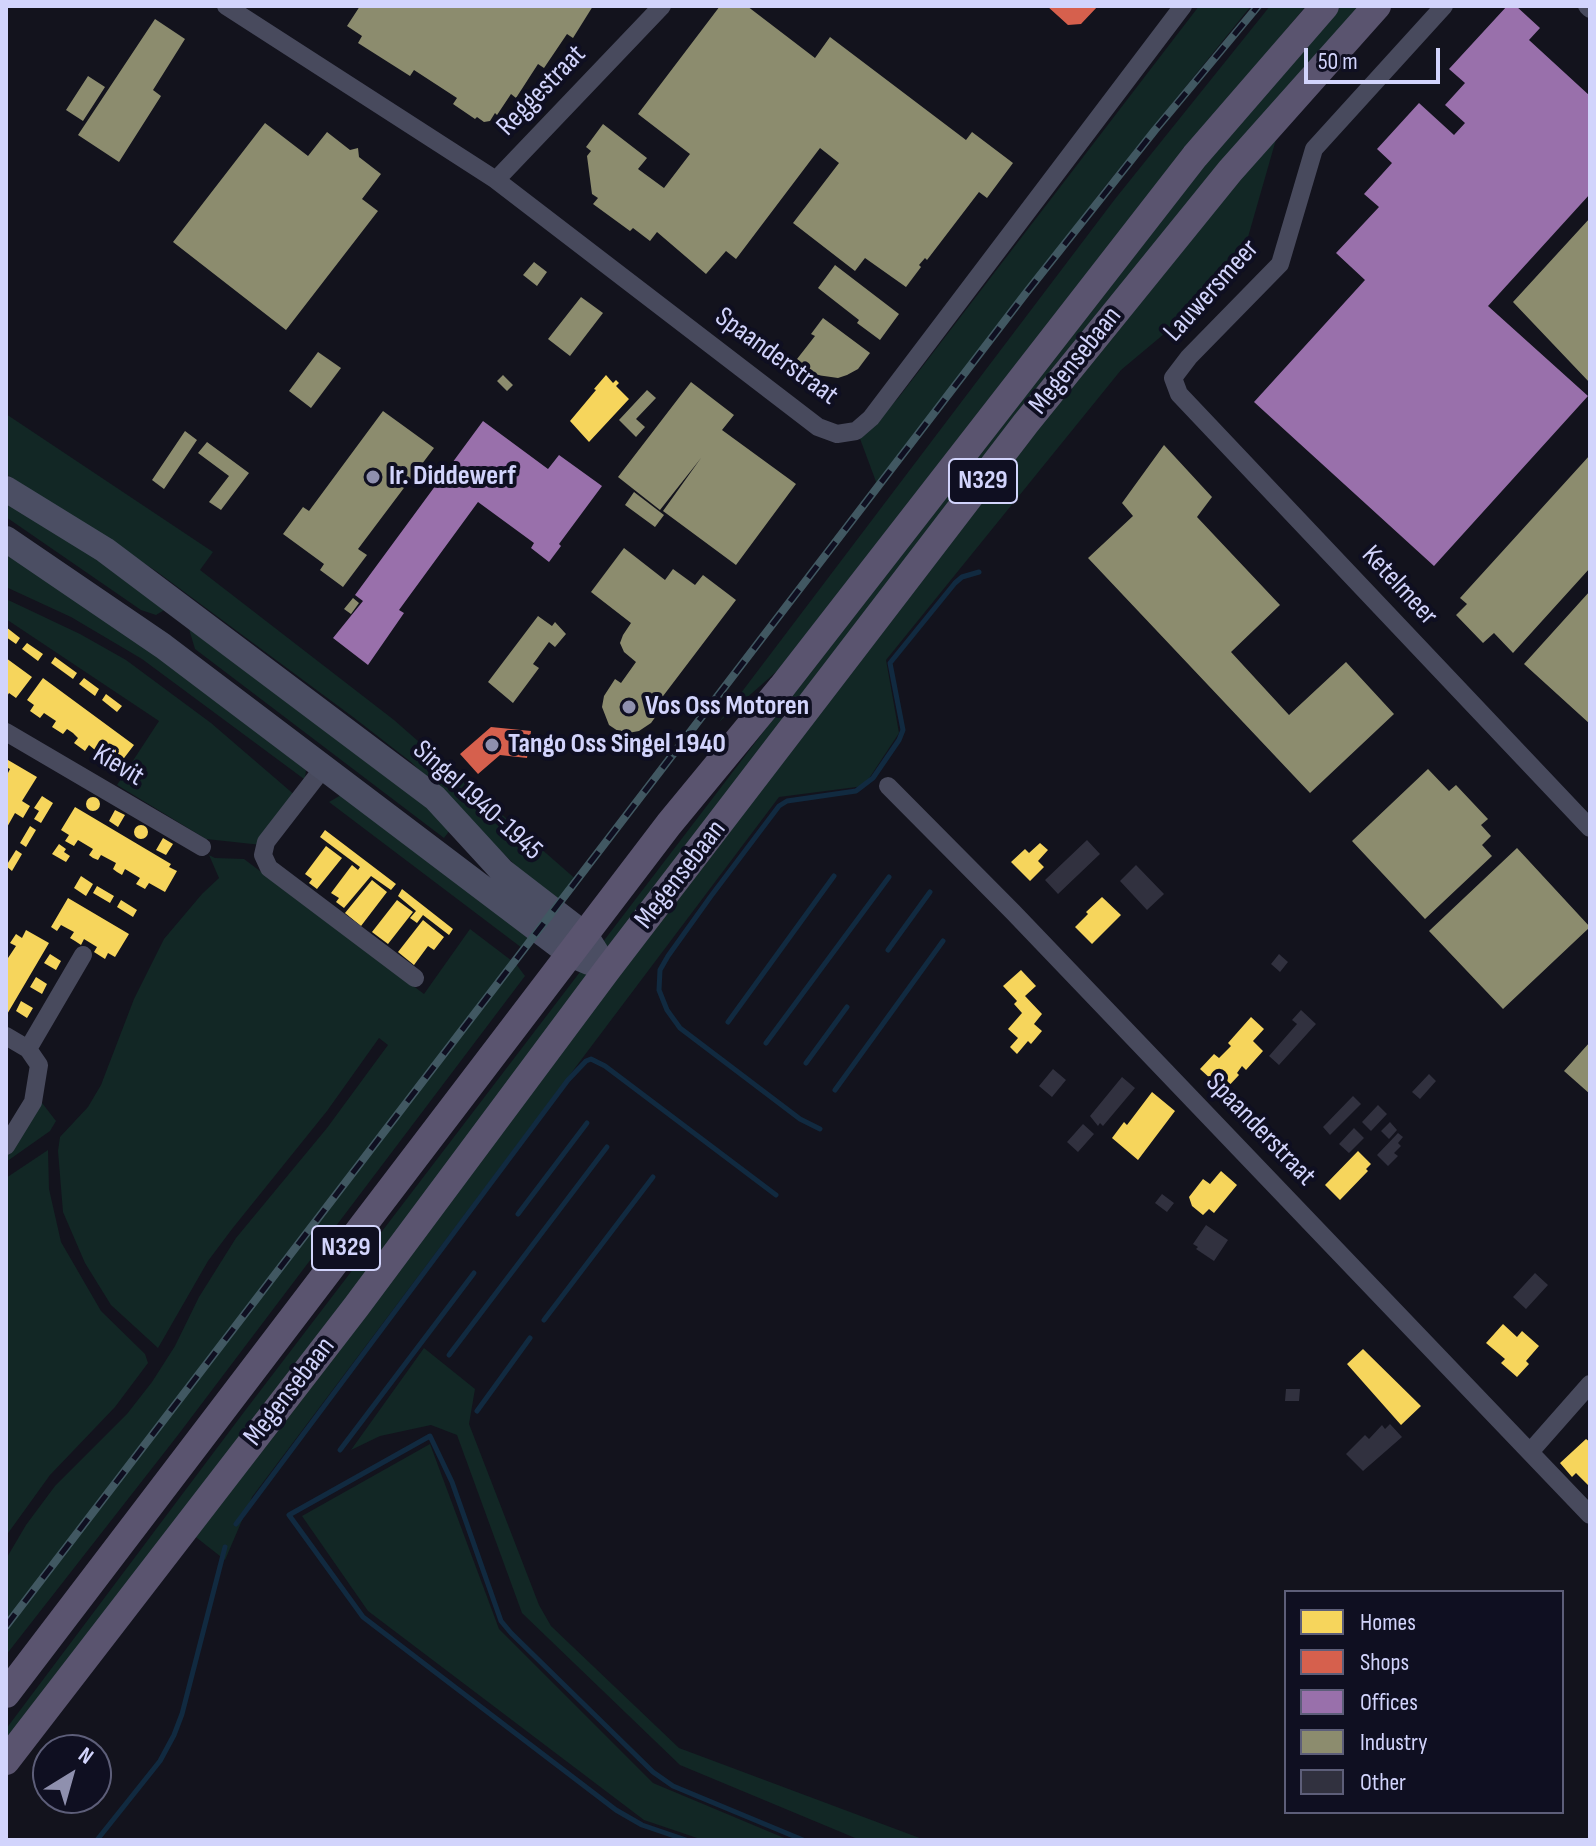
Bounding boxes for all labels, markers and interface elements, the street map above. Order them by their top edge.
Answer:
scale bar [1308,32,1444,82]
street label: Reggestraat [490,38,594,144]
text: 50 m [1318,47,1358,76]
street label: Lauwersmeer [1157,233,1267,349]
street label: Megensebaan [1022,300,1130,422]
street label: Spaanderstraat [708,301,844,413]
road number: N329 [949,459,1017,503]
place label: Ir. Diddewerf [389,460,516,494]
marker: Ir. Diddewerf [364,468,382,486]
street label: Ketelmeer [1354,539,1444,633]
place label: Vos Oss Motoren [645,690,809,724]
marker: Vos Oss Motoren [620,698,638,716]
place label: Tango Oss Singel 1940 [508,728,726,762]
street label: Singel 1940-1945 [405,734,549,868]
marker: Tango Oss Singel 1940 [483,736,501,754]
street label: Kievit [86,738,150,794]
street label: Megensebaan [628,814,734,936]
street label: Spaanderstraat [1198,1067,1322,1193]
road number: N329 [312,1226,380,1270]
street label: Megensebaan [237,1331,343,1453]
legend [1284,1590,1564,1814]
text: Homes [1360,1608,1416,1637]
text: Shops [1360,1648,1409,1677]
text: Offices [1360,1688,1418,1717]
text: Industry [1360,1728,1427,1757]
north arrow [32,1734,112,1814]
text: N [73,1742,98,1770]
text: Other [1360,1768,1406,1797]

